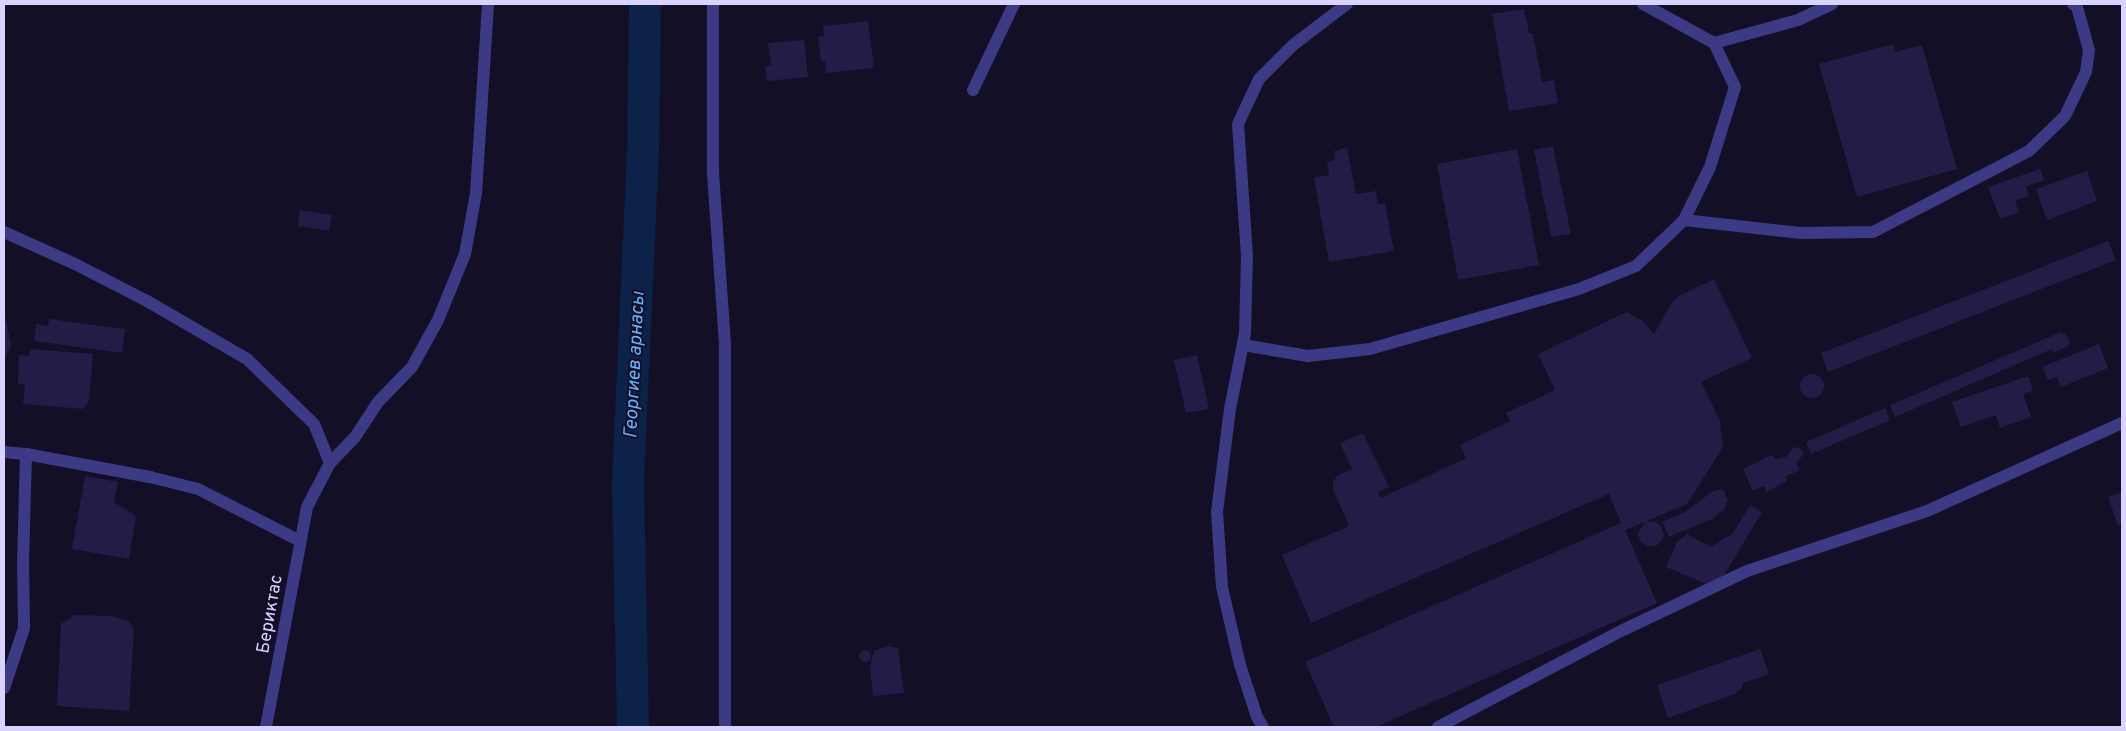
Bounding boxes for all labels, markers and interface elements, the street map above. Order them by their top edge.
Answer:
water label: Георгиев арнасы [619,290,651,439]
street label: Бериктас [252,573,289,655]

